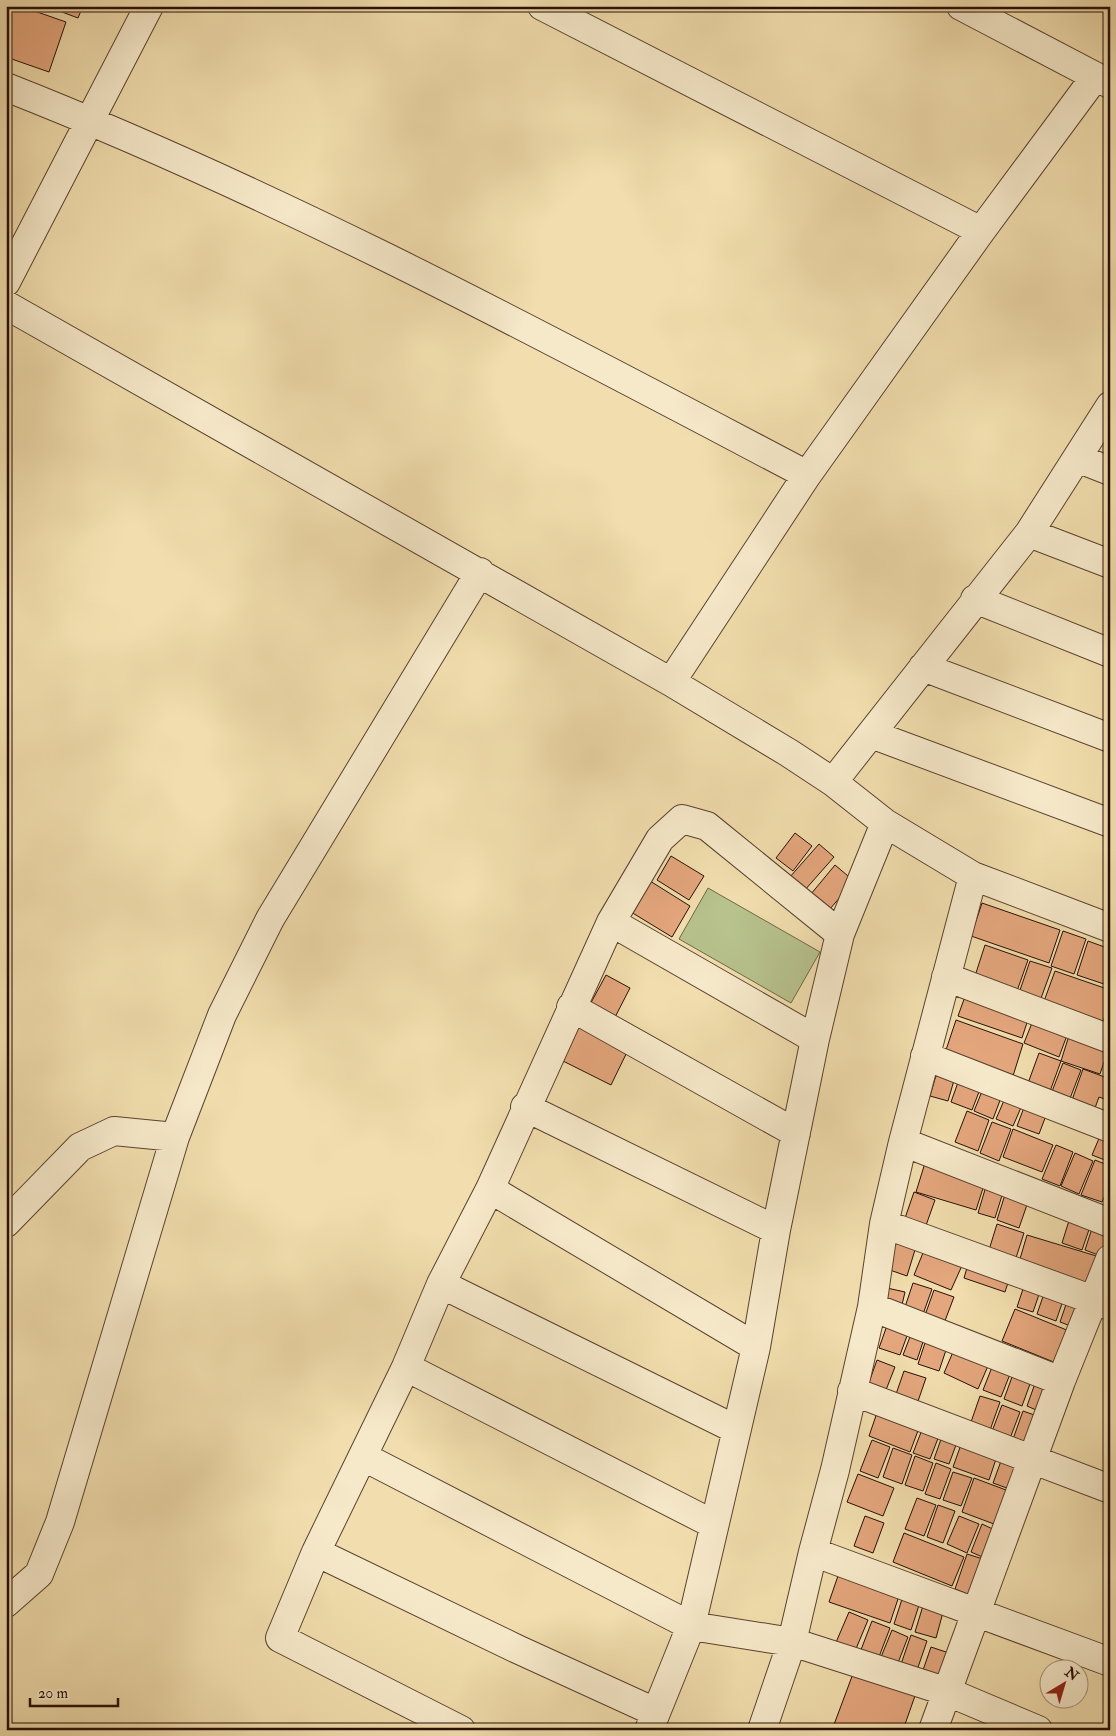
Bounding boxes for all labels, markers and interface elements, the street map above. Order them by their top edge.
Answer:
north arrow [1038,1658,1088,1708]
text: N [1061,1663,1082,1685]
scale bar [30,1676,118,1708]
text: 20 m [38,1684,68,1703]

